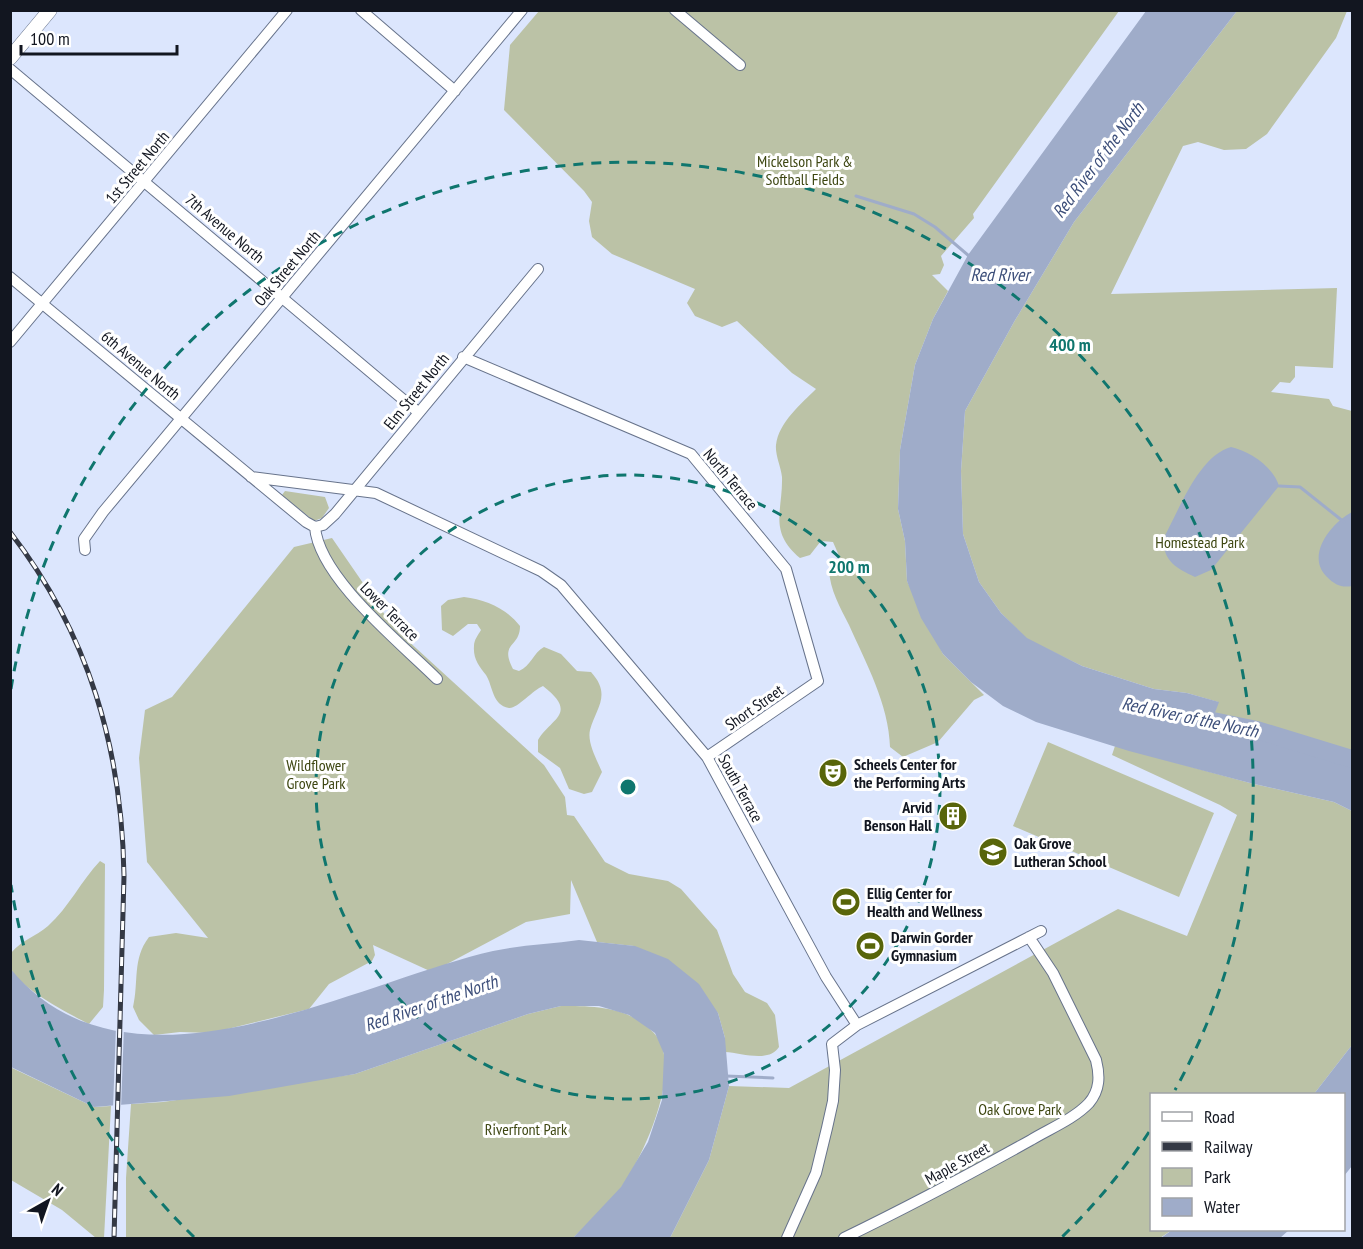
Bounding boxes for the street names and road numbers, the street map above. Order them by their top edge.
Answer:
street label: 1st Street North [101,127,173,207]
street label: 7th Avenue North [181,189,269,267]
street label: Oak Street North [250,226,324,310]
street label: 6th Avenue North [97,326,185,404]
street label: Elm Street North [379,349,453,433]
street label: North Terrace [700,444,762,514]
street label: Lower Terrace [356,577,424,645]
street label: Short Street [721,679,787,734]
street label: South Terrace [714,751,768,825]
street label: Maple Street [921,1137,993,1189]

